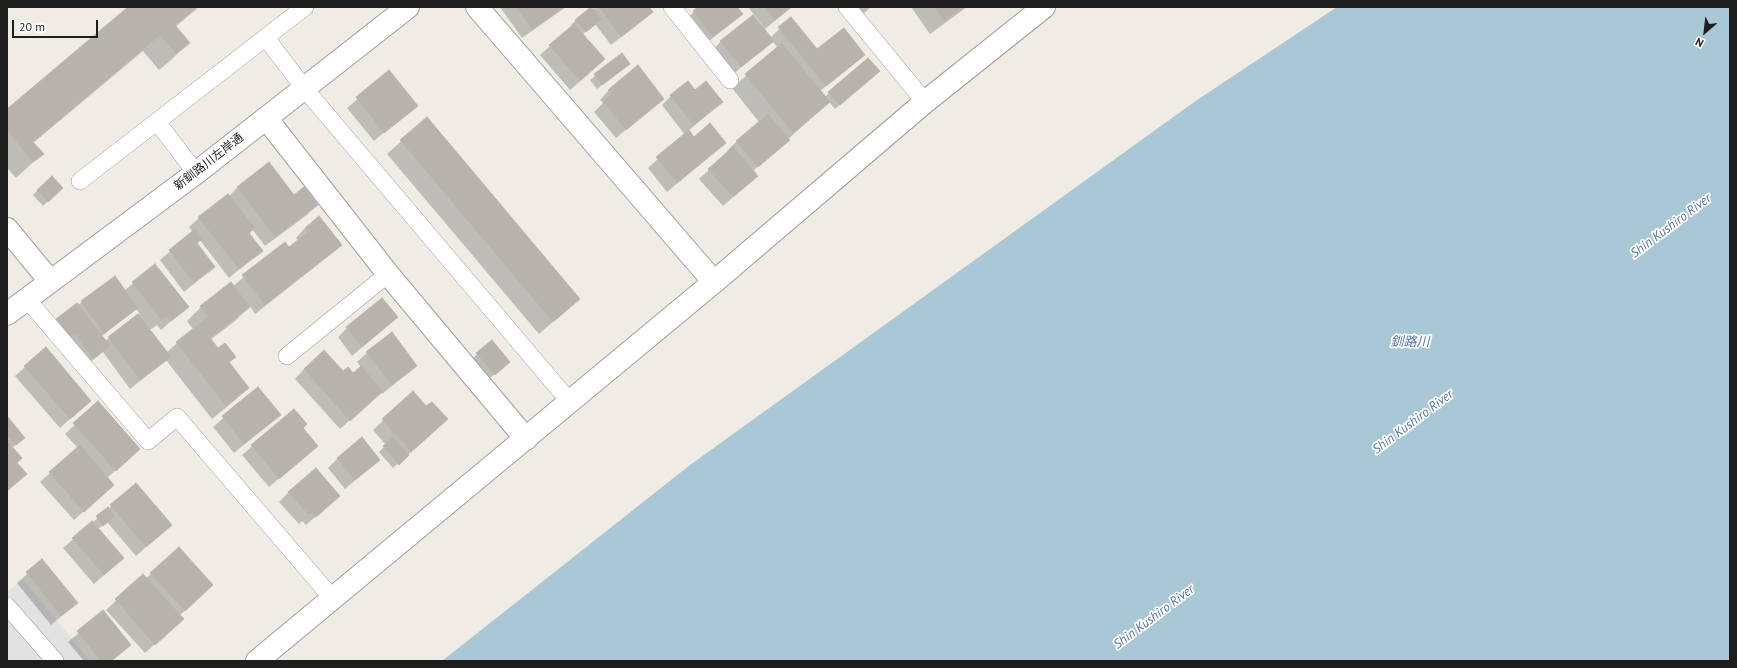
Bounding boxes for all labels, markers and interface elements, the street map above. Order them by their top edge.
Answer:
scale bar [14,12,100,38]
north arrow [1685,12,1725,52]
text: 20 m [19,19,45,34]
text: N [1693,35,1706,50]
street label: 新釧路川左岸通 [171,130,247,194]
water label: Shin Kushiro River [1628,191,1714,261]
water label: 釧路川 [1391,334,1429,350]
water label: Shin Kushiro River [1370,387,1456,457]
water label: Shin Kushiro River [1111,582,1197,652]

